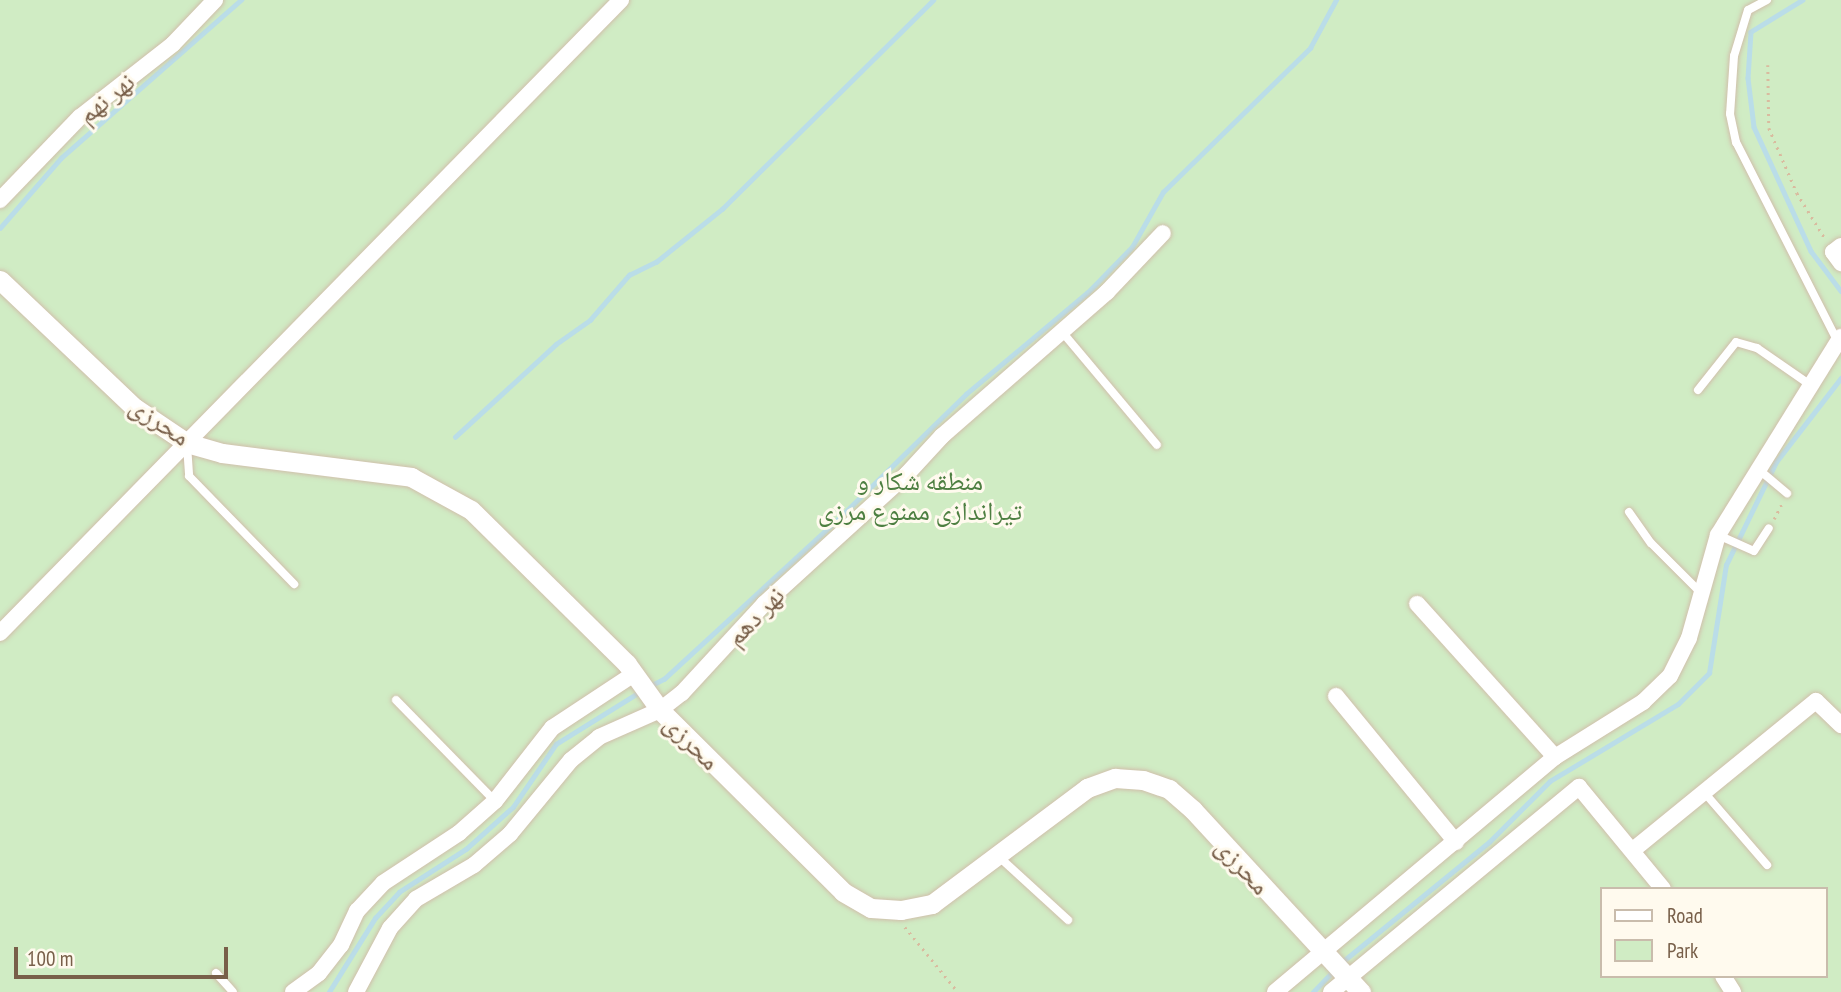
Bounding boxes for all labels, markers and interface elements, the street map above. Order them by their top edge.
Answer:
street label: نهر نهم [71,66,141,130]
street label: محرزی [124,390,196,452]
park label: منطقه شکار و تیراندازی ممنوع مرزی [818,465,1022,526]
street label: نهر دهم [719,580,791,652]
street label: محرزی [658,708,726,776]
street label: محرزی [1209,831,1277,901]
legend [1600,887,1827,978]
text: Road [1667,902,1703,929]
scale bar [18,932,231,976]
text: Park [1667,937,1698,964]
text: 100 m [27,945,73,972]

